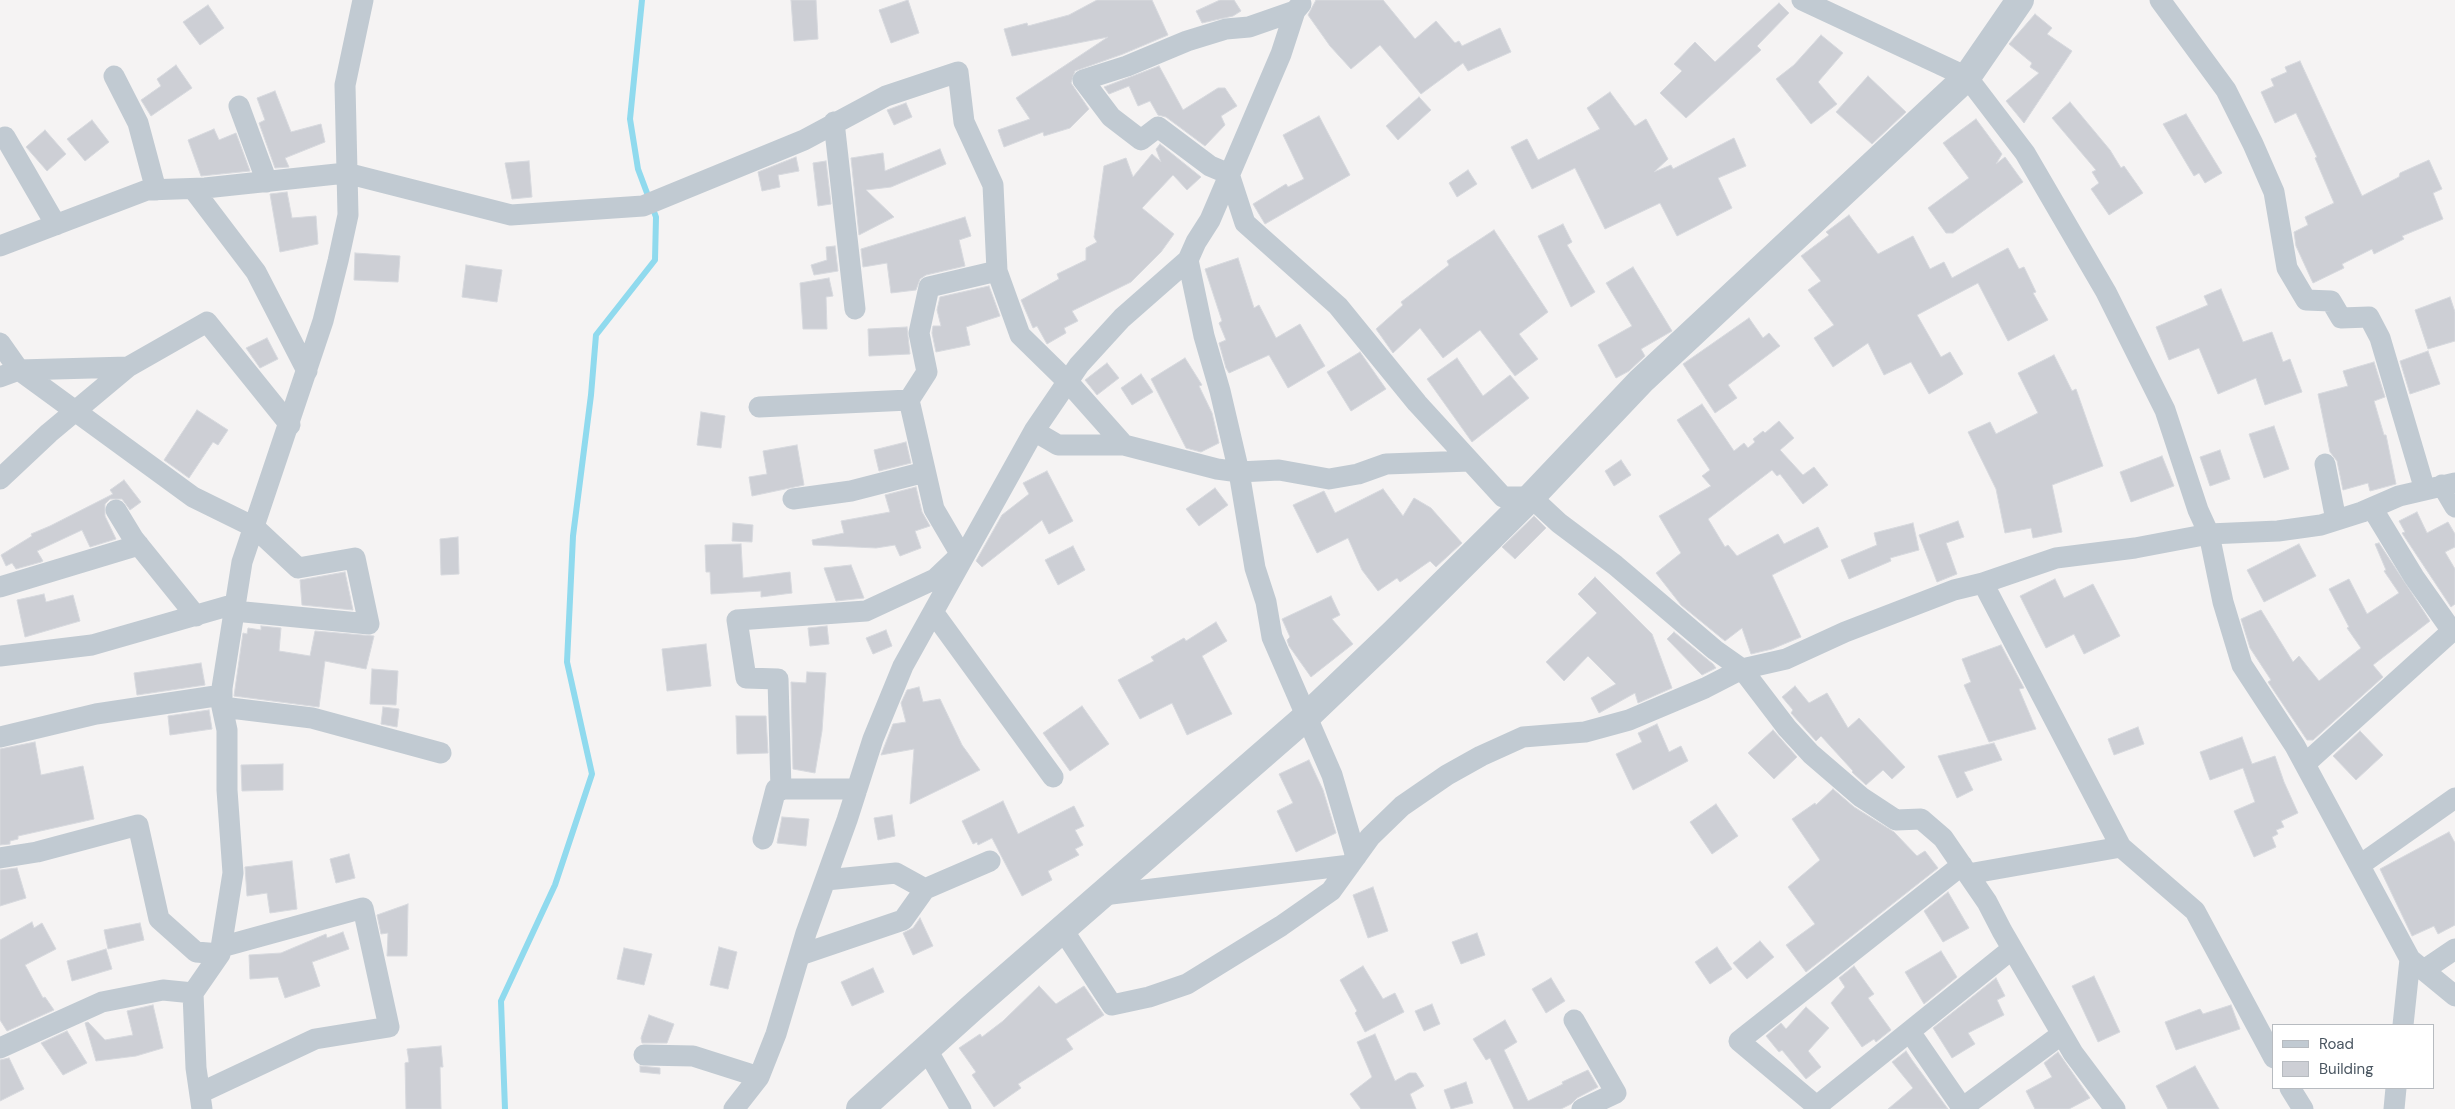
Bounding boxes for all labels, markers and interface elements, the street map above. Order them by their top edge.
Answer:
legend [2272,1024,2435,1089]
text: Road [2319,1034,2354,1054]
text: Building [2319,1059,2374,1079]

